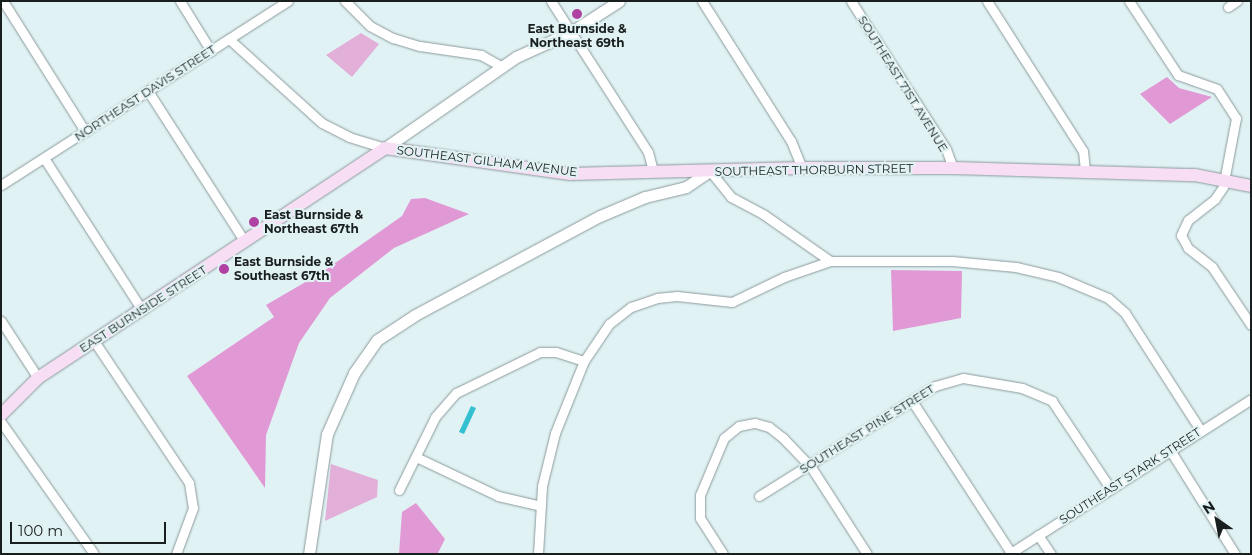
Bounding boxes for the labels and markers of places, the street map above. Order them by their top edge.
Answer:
marker: East Burnside & Northeast 69th [571,8,583,20]
place label: East Burnside & Northeast 69th [527,22,627,50]
place label: East Burnside & Northeast 67th [264,208,363,236]
marker: East Burnside & Northeast 67th [248,216,260,228]
place label: East Burnside & Southeast 67th [234,255,333,283]
marker: East Burnside & Southeast 67th [218,263,230,275]

